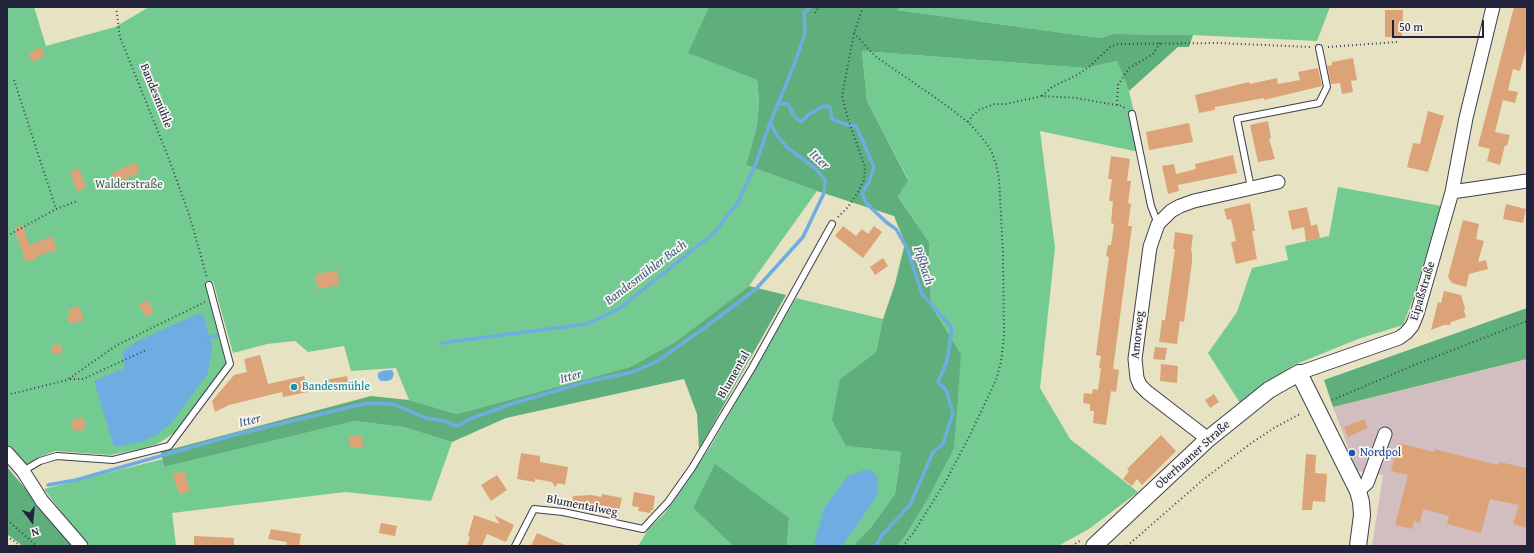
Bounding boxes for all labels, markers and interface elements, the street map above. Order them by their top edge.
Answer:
scale bar [1394,12,1486,38]
text: 50 m [1399,18,1423,35]
street label: Bandesmühle [137,62,175,130]
water label: Itter [806,147,832,173]
park label: Walderstraße [95,178,163,192]
water label: Bandesmühler Bach [602,237,690,309]
water label: Pißbach [909,245,937,287]
street label: Eipaßstraße [1407,260,1439,322]
street label: Amorweg [1128,310,1148,360]
street label: Blumental [715,349,753,401]
water label: Itter [558,367,584,387]
place label: Bandesmühle [302,380,370,394]
marker: Bandesmühle [289,382,299,392]
water label: Itter [237,411,263,431]
street label: Oberhaaner Straße [1153,418,1233,492]
place label: Nordpol [1360,446,1401,460]
marker: Nordpol [1347,448,1357,458]
street label: Blumentalweg [545,492,619,520]
north arrow [12,501,52,541]
text: N [30,524,41,541]

